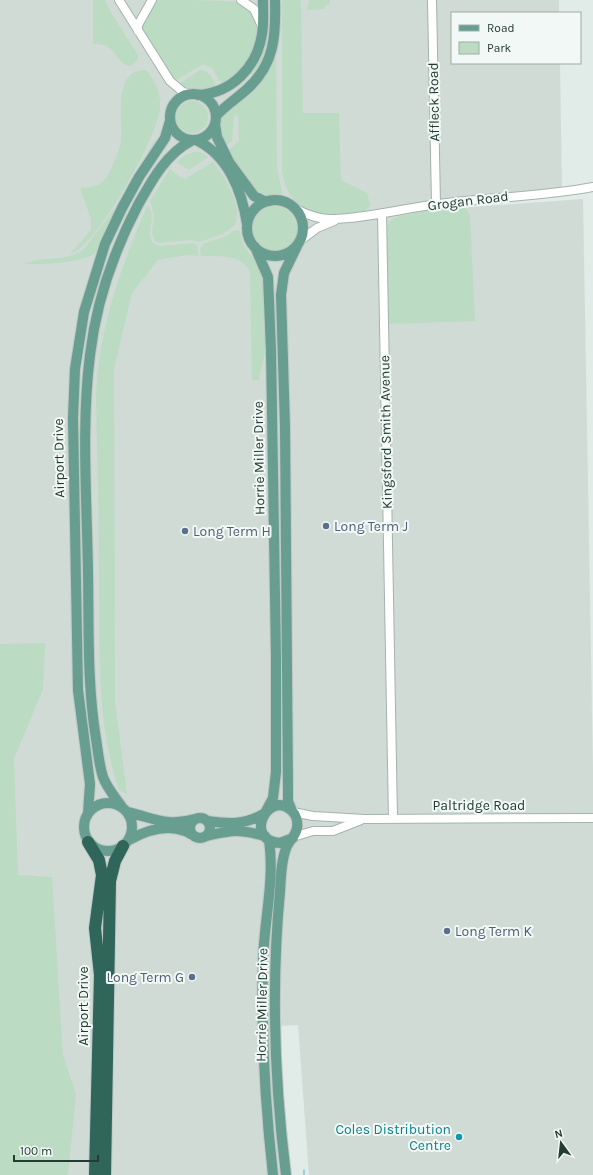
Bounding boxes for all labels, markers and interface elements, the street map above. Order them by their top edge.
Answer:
legend [451,12,581,64]
text: Road [487,21,515,35]
text: Park [487,41,512,55]
street label: Affleck Road [425,62,443,142]
street label: Grogan Road [427,188,509,214]
street label: Kingsford Smith Avenue [376,355,396,509]
street label: Horrie Miller Drive [250,401,268,515]
street label: Airport Drive [50,418,68,498]
place label: Long Term J [334,518,408,535]
marker: Long Term J [321,521,331,531]
place label: Long Term H [193,523,271,540]
marker: Long Term H [180,526,190,536]
street label: Paltridge Road [433,797,525,814]
place label: Long Term K [455,923,533,940]
marker: Long Term K [442,926,452,936]
street label: Horrie Miller Drive [253,948,271,1062]
street label: Airport Drive [75,966,92,1046]
place label: Long Term G [106,969,184,986]
marker: Long Term G [187,972,197,982]
place label: Coles Distribution Centre [335,1121,451,1154]
north arrow [541,1123,581,1163]
text: N [553,1127,564,1141]
marker: Coles Distribution Centre [454,1132,464,1142]
scale bar [14,1137,98,1163]
text: 100 m [20,1144,52,1158]

